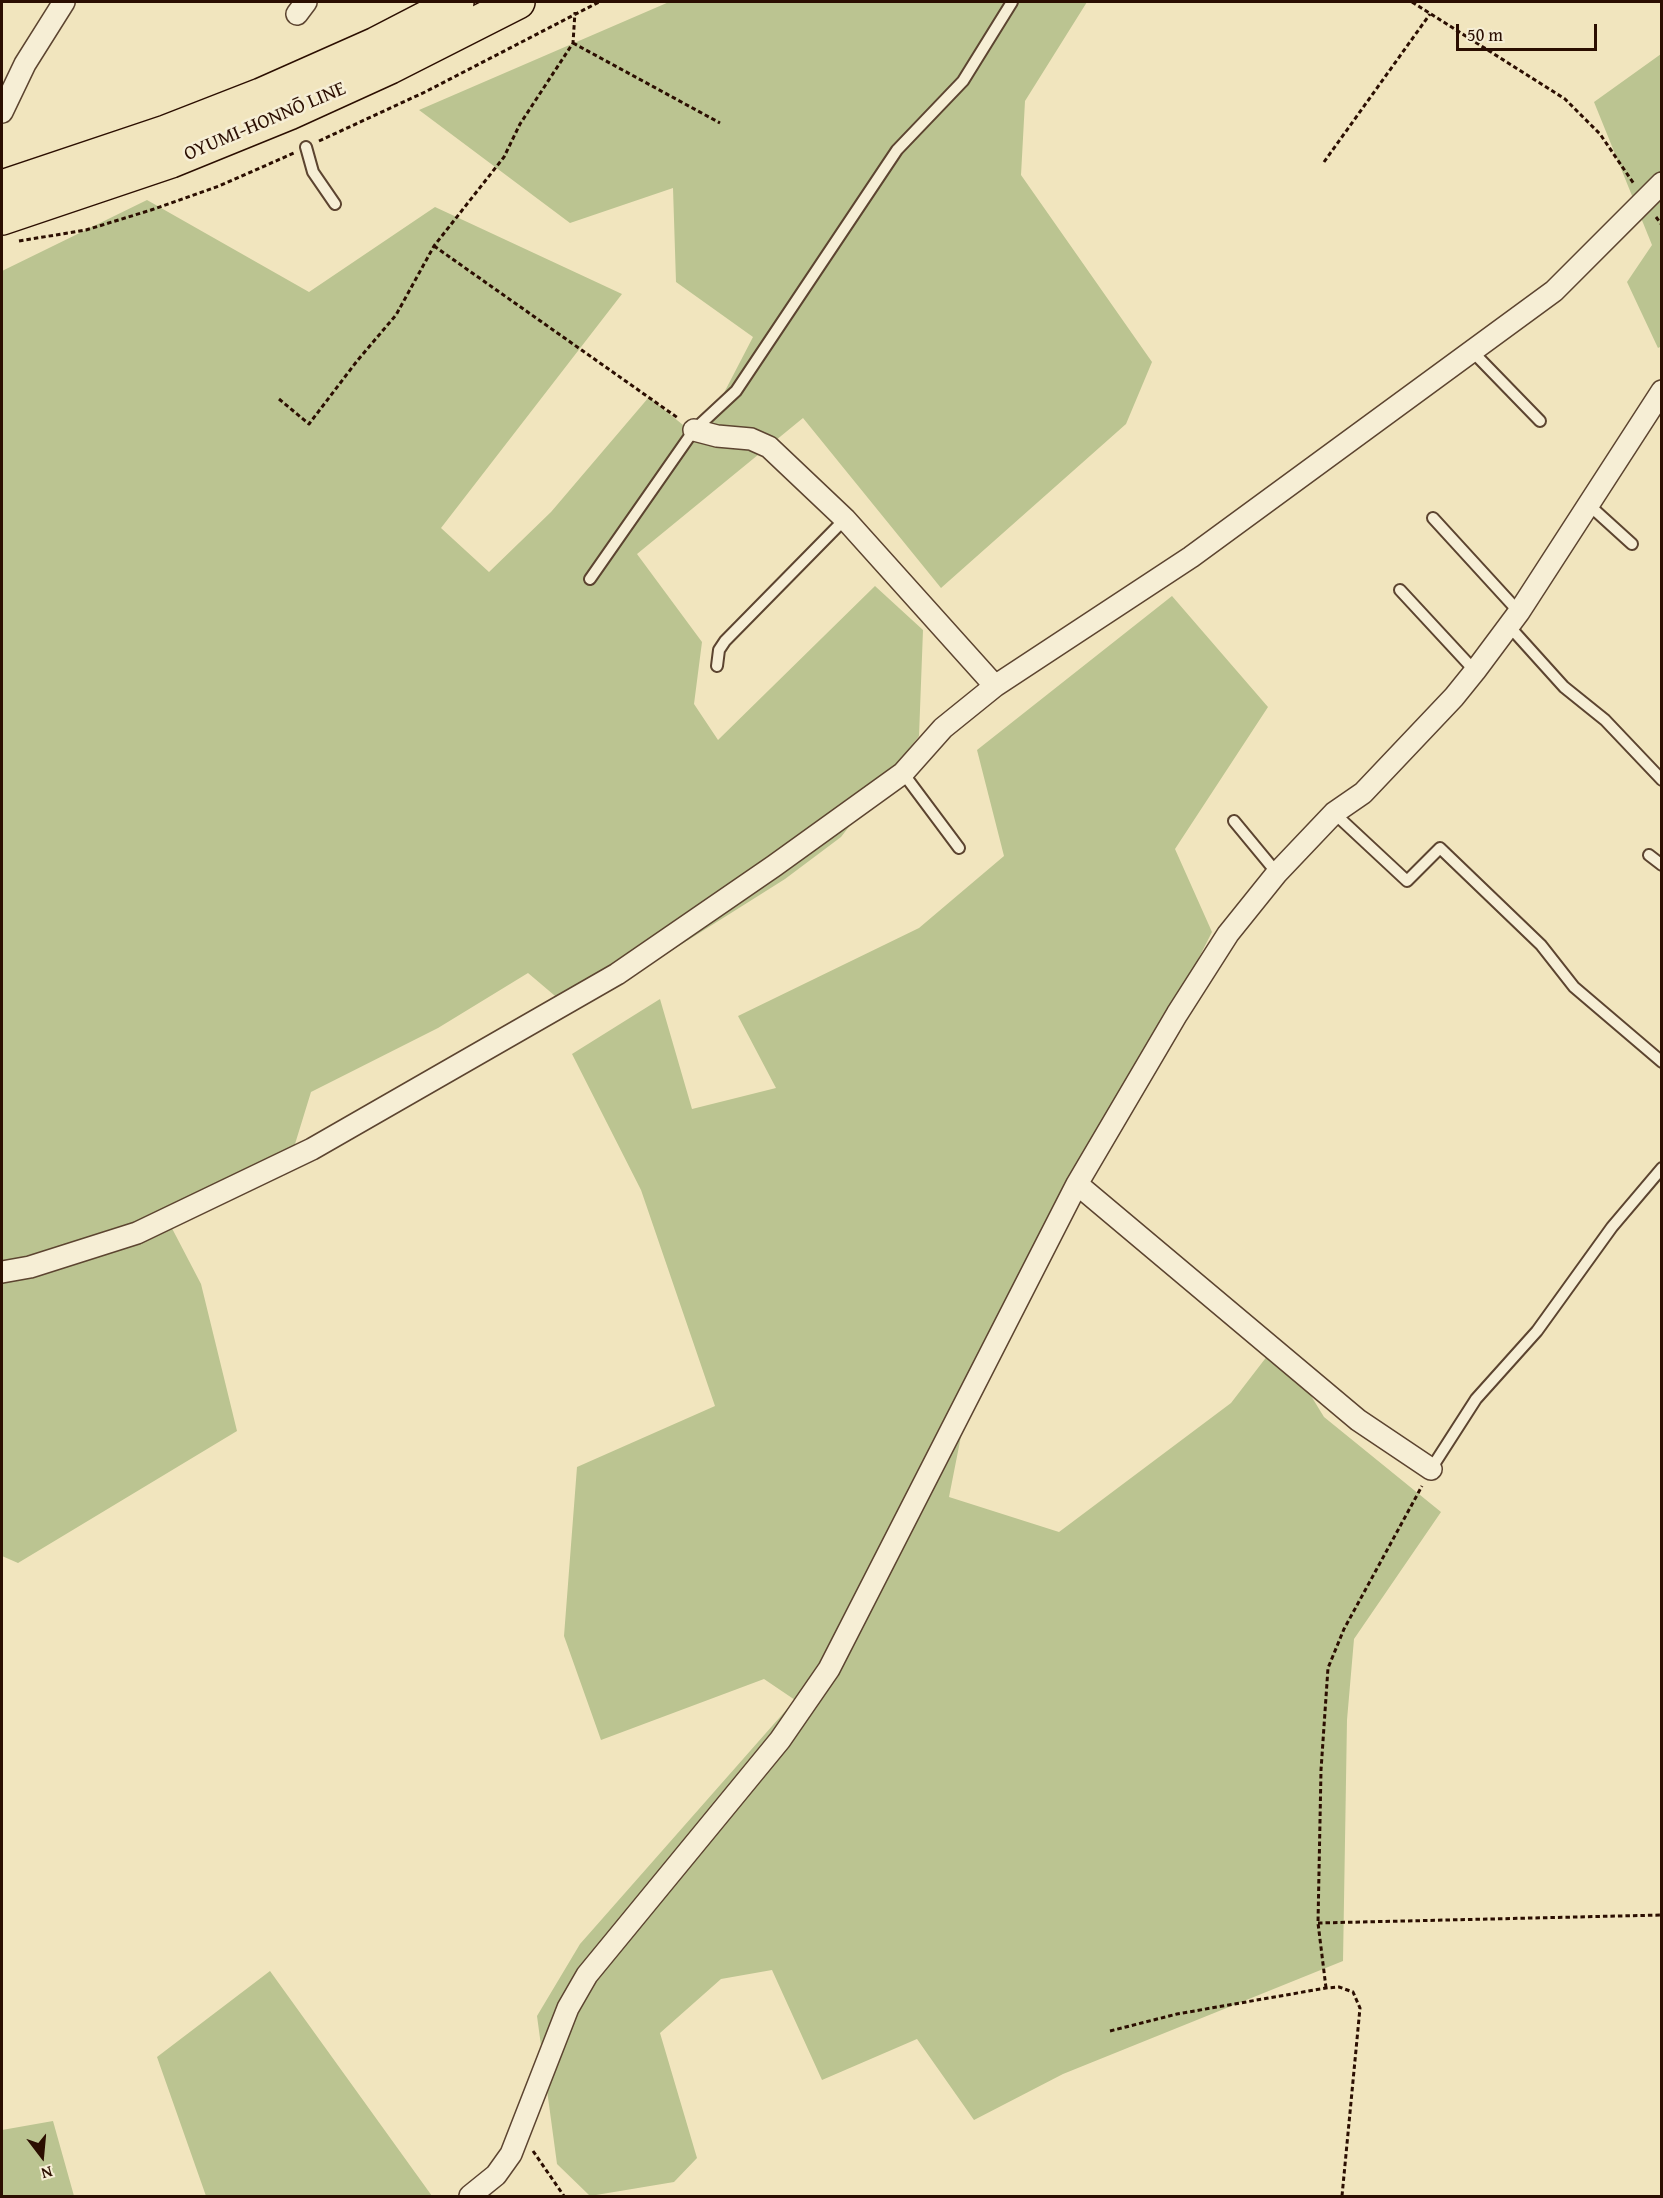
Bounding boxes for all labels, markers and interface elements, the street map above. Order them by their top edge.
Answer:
scale bar [1459,12,1600,50]
text: 50 m [1467,21,1503,48]
street label: OYUMI-HONNŌ LINE [181,77,349,167]
north arrow [12,2126,72,2186]
text: N [39,2160,55,2186]

